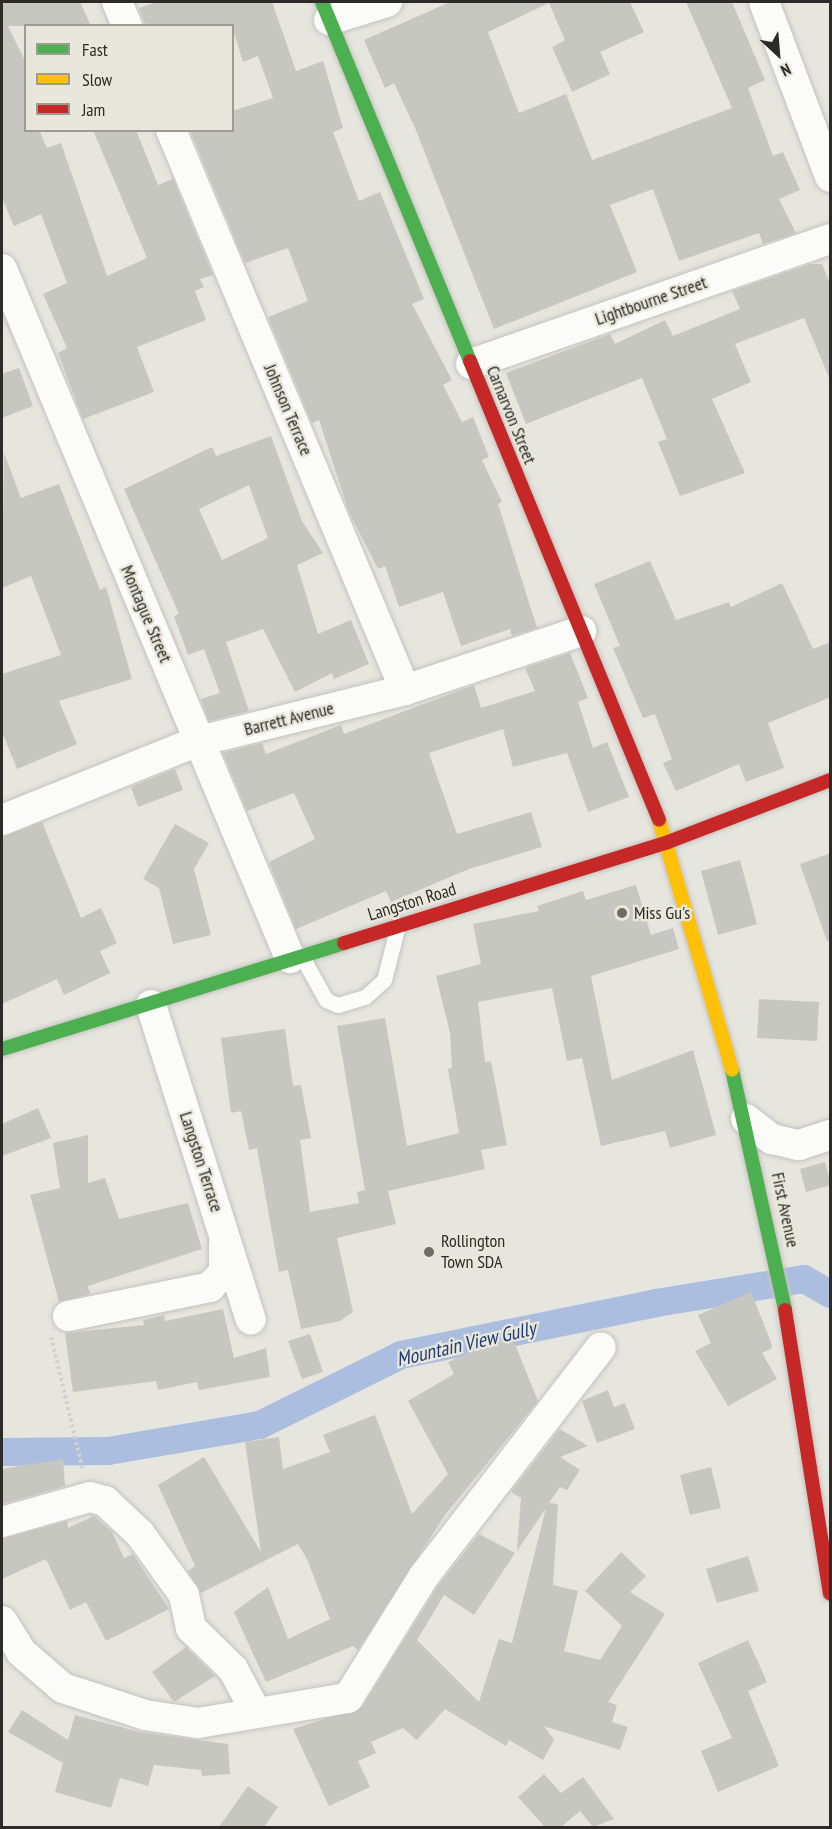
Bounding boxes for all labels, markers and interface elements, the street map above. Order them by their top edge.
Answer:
legend [24,24,234,132]
north arrow [748,24,808,84]
text: Fast [82,38,108,61]
text: N [778,59,794,81]
text: Slow [82,68,112,91]
text: Jam [82,98,105,121]
street label: Lightbourne Street [592,272,710,330]
street label: Johnson Terrace [259,361,317,459]
street label: Carnarvon Street [482,363,540,467]
street label: Montague Street [116,562,176,666]
street label: Barrett Avenue [242,697,336,741]
street label: Langston Road [365,878,459,926]
place label: Miss Gu's [634,902,690,924]
marker: Miss Gu's [615,906,629,920]
street label: Langston Terrace [175,1109,227,1215]
street label: First Avenue [766,1170,804,1250]
place label: Rollington Town SDA [441,1231,505,1274]
marker: Rollington Town SDA [422,1245,436,1259]
water label: Mountain View Gully [394,1316,538,1372]

